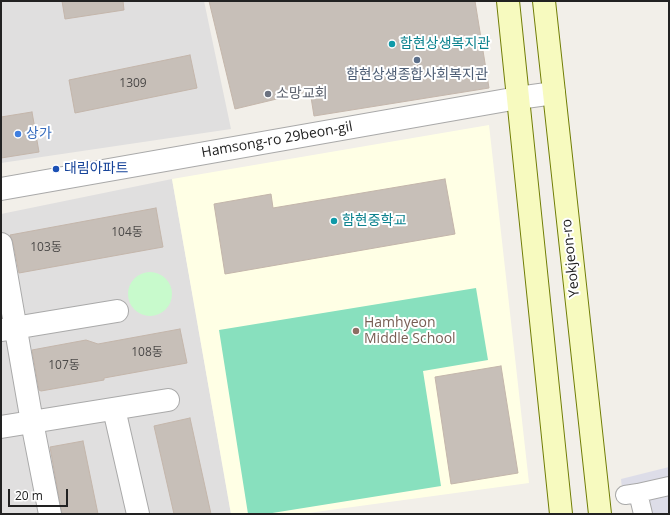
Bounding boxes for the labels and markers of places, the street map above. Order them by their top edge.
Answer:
place label: 함현상생복지관 [400,36,490,52]
marker: 함현상생복지관 [387,39,397,49]
marker: 함현상생종합사회복지관 [412,55,422,65]
place label: 함현상생종합사회복지관 [346,67,488,83]
place label: 소망교회 [276,86,328,102]
marker: 소망교회 [263,89,273,99]
place label: 상가 [26,126,52,142]
marker: 상가 [13,129,23,139]
place label: 대림아파트 [64,161,128,177]
marker: 대림아파트 [51,164,61,174]
place label: 함현중학교 [342,213,406,229]
marker: 함현중학교 [329,216,339,226]
place label: Hamhyeon Middle School [364,315,456,348]
marker: Hamhyeon Middle School [351,326,361,336]

